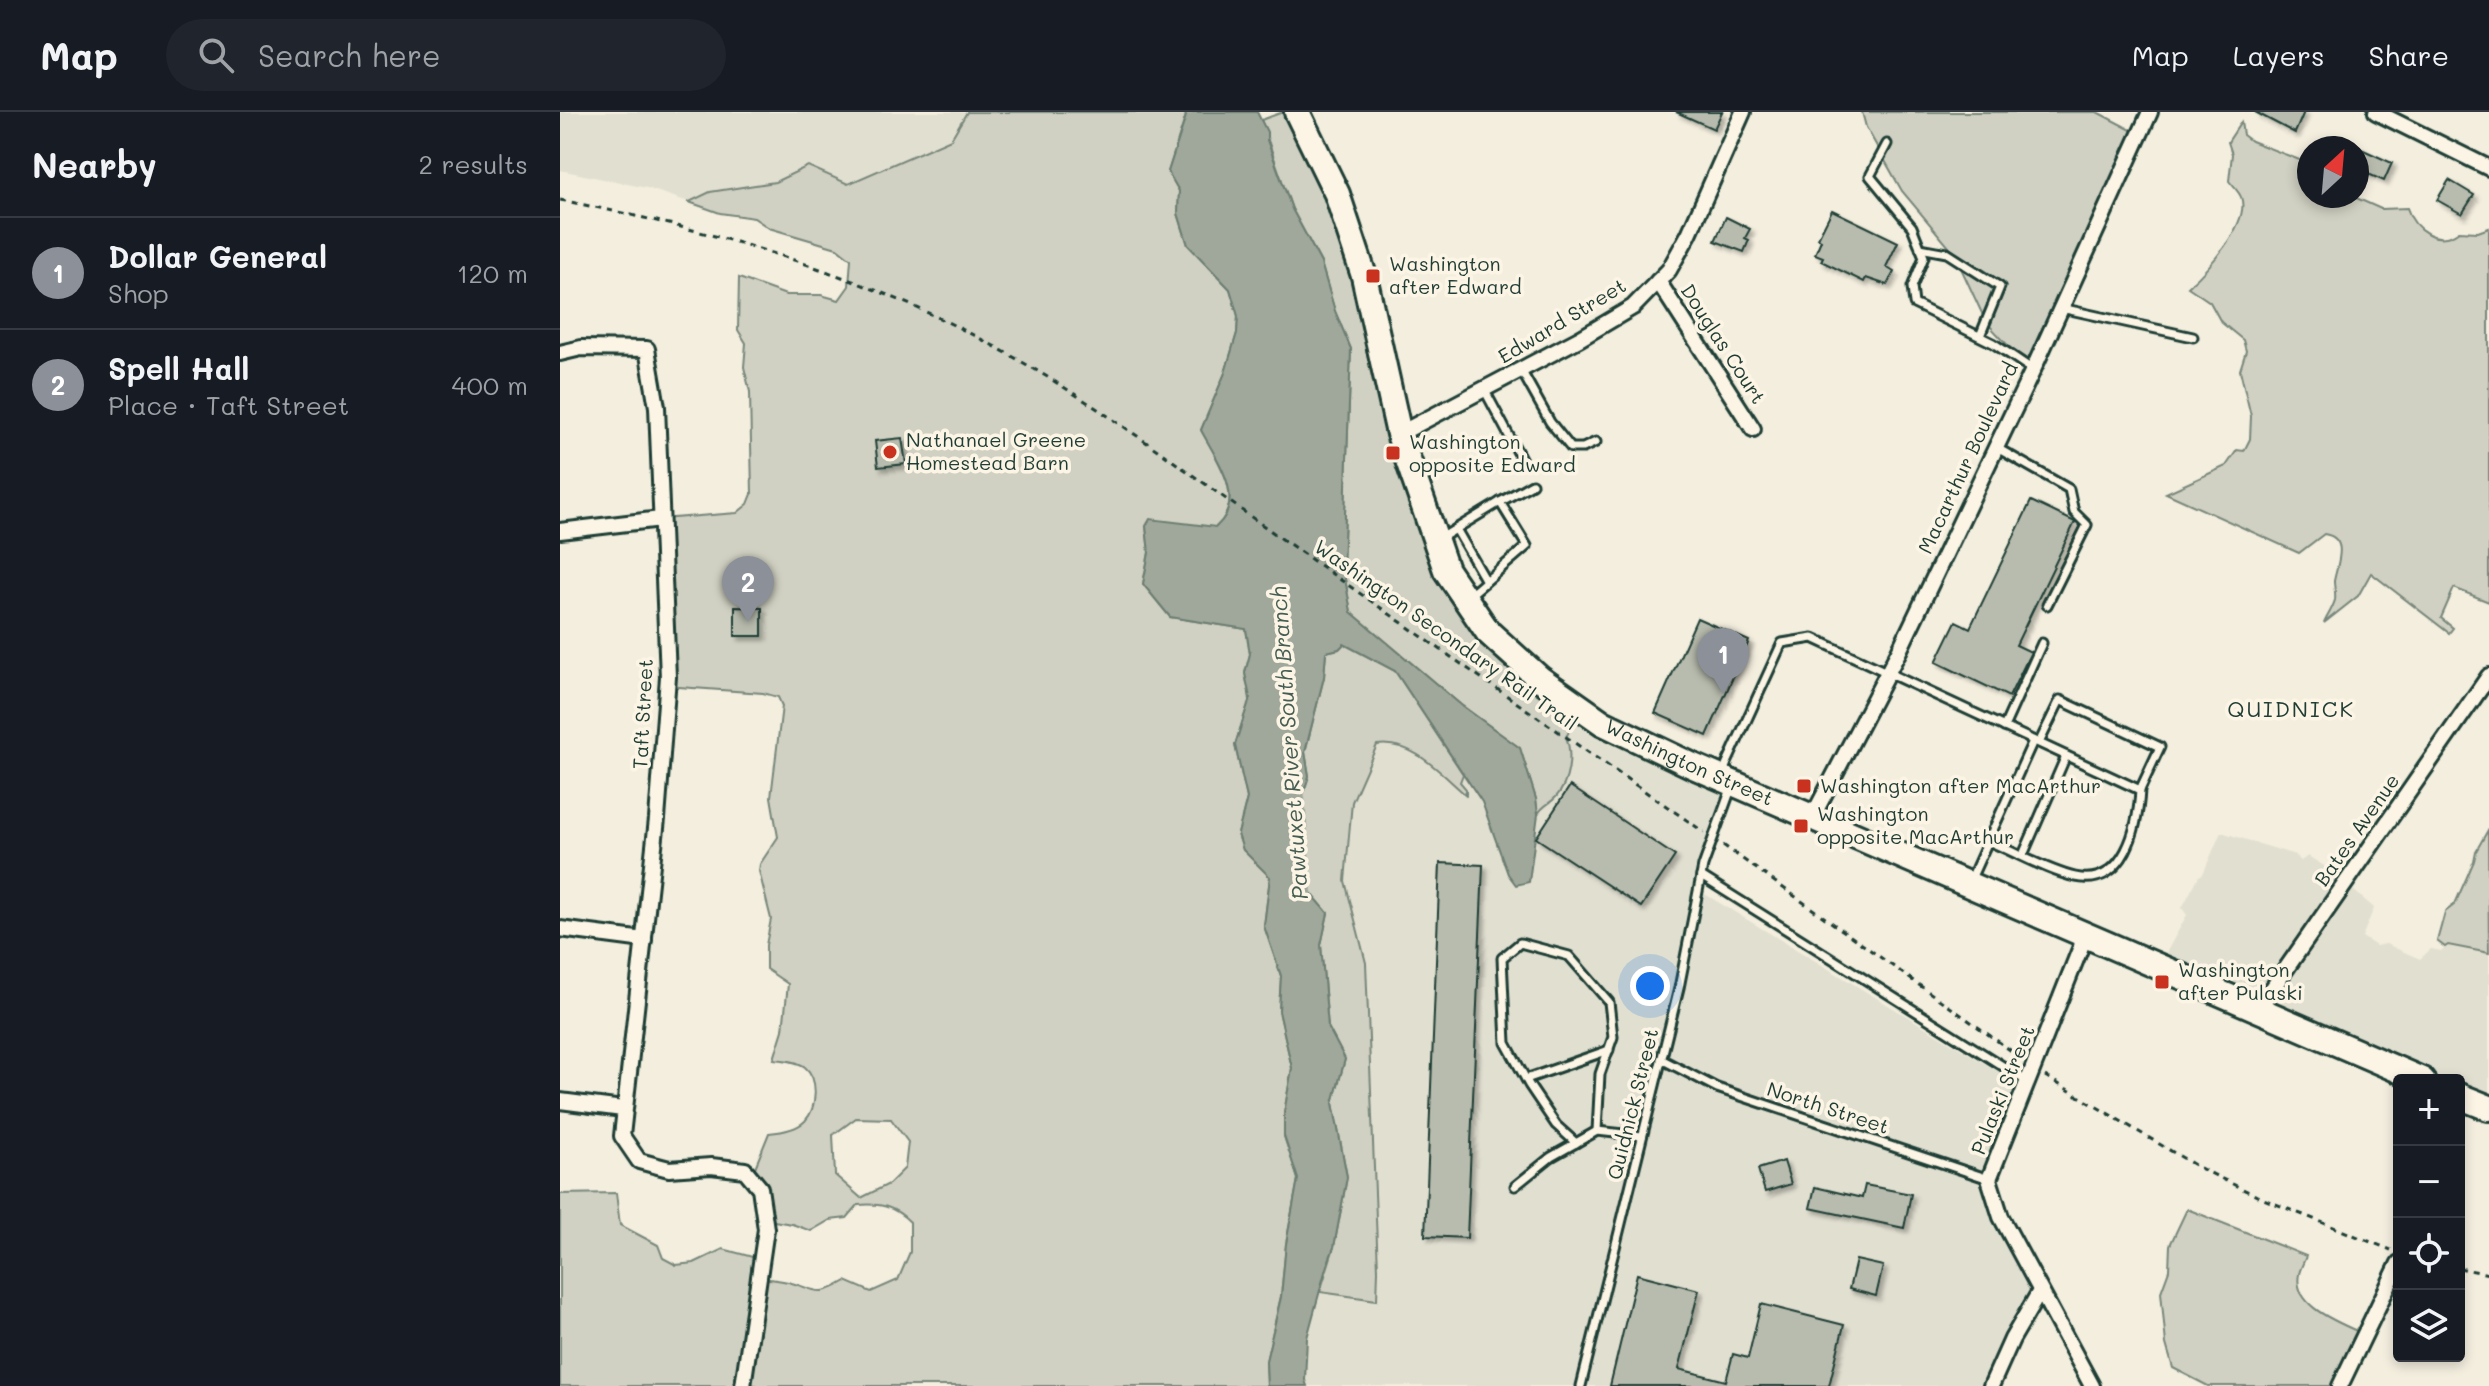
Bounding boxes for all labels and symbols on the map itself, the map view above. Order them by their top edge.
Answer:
north arrow [2297,136,2369,208]
place label: Washington after Edward [1389,250,1522,299]
marker: Washington after Edward [1364,267,1382,285]
street label: Edward Street [1493,272,1630,369]
street label: Douglas Court [1675,279,1772,408]
street label: Macarthur Boulevard [1911,358,2023,558]
place label: Nathanael Greene Homestead Barn [906,426,1086,475]
place label: Washington opposite Edward [1409,428,1576,477]
marker: Nathanael Greene Homestead Barn [881,443,899,461]
marker: Washington opposite Edward [1384,444,1402,462]
street label: Washington Secondary Rail Trail [1310,533,1583,735]
pin: 2 [722,556,774,622]
water label: Pawtuxet River South Branch [1263,585,1314,901]
pin: 1 [1697,628,1749,694]
street label: Taft Street [626,658,658,770]
district label: QUIDNICK [2227,694,2355,723]
street label: Washington Street [1601,712,1778,811]
street label: Bates Avenue [2308,768,2405,891]
place label: Washington after MacArthur [1820,772,2101,798]
marker: Washington after MacArthur [1795,777,1813,795]
place label: Washington opposite MacArthur [1817,800,2014,849]
marker: Washington opposite MacArthur [1792,817,1810,835]
place label: Washington after Pulaski [2178,956,2303,1005]
your location [1630,966,1670,1006]
marker: Washington after Pulaski [2153,973,2171,991]
street label: Pulaski Street [1964,1021,2040,1158]
street label: Quidnick Street [1601,1025,1663,1182]
street label: North Street [1764,1075,1893,1139]

